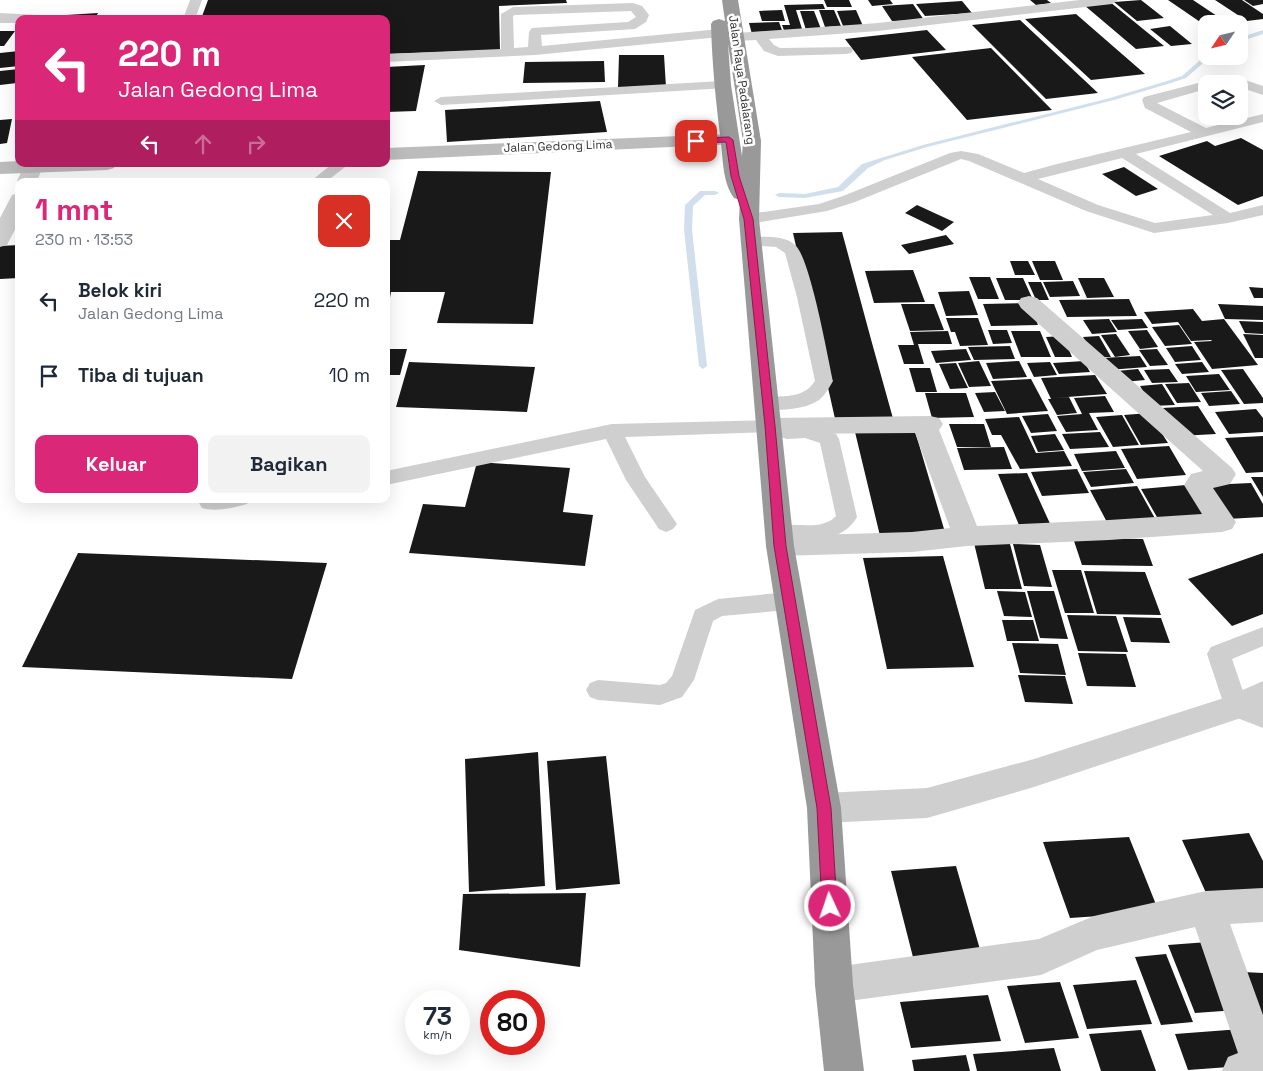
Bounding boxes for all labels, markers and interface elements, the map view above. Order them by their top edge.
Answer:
street label: Jalan Raya Padalarang [725,14,759,146]
north arrow [1198,15,1248,65]
map controls [1198,15,1248,125]
text: 220 m [118,32,221,76]
icon: left [35,35,100,100]
text: Jalan Gedong Lima [118,75,318,103]
button: layers [1198,75,1248,125]
pin [675,120,717,162]
icon: arrive [682,127,710,155]
icon: left [136,130,164,158]
icon: ahead [189,130,217,158]
icon: right [242,130,270,158]
street label: Jalan Gedong Lima [503,136,613,156]
text: 1 mnt [35,190,114,229]
button: close [318,195,370,247]
text: 230 m · 13:53 [35,229,133,250]
text: Belok kiri [78,278,162,303]
icon: left [35,287,63,315]
text: 220 m [314,288,370,313]
text: Jalan Gedong Lima [78,303,223,324]
icon: arrive [35,362,63,390]
text: Tiba di tujuan [78,363,204,388]
text: 10 m [329,363,370,388]
button: Keluar [35,435,198,493]
button: Bagikan [208,435,370,493]
position arrow [803,879,855,931]
speed limit sign: 80 [480,990,545,1055]
text: 73 [423,1000,452,1032]
text: km/h [423,1027,452,1043]

